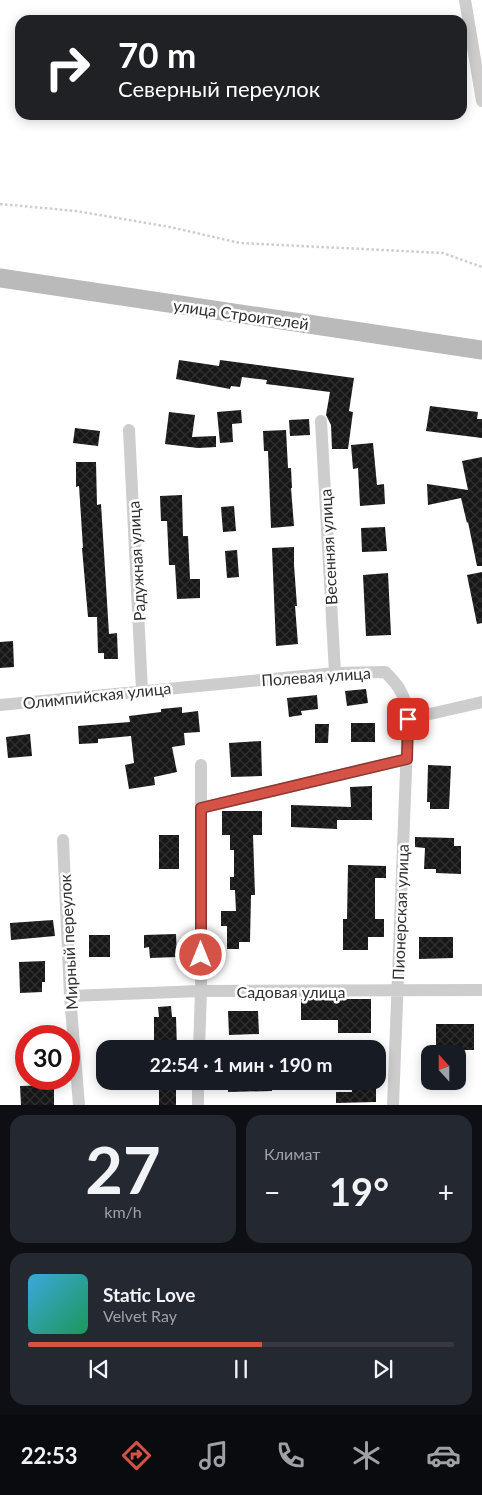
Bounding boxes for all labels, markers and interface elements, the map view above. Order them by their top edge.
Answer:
text: 70 m [118,33,196,75]
icon: right [35,35,100,100]
text: Северный переулок [118,75,320,102]
street label: улица Строителей [172,295,310,333]
street label: Весенняя улица [315,488,341,606]
street label: Радужная улица [123,500,149,622]
street label: Полевая улица [261,663,371,689]
street label: Олимпийская улица [22,678,172,712]
pin [387,698,429,740]
icon: arrive [394,705,422,733]
street label: Пионерская улица [388,844,412,980]
street label: Мирный переулок [55,873,81,1010]
position arrow [174,928,226,980]
street label: Садовая улица [236,982,346,1001]
speed limit sign: 30 [15,1025,80,1090]
north arrow [421,1045,466,1090]
map controls [421,1045,466,1090]
text: 22:54 · 1 мин · 190 m [150,1053,332,1076]
text: 27 [85,1130,161,1208]
text: Климат [264,1144,320,1163]
text: 19° [329,1168,389,1214]
text: − [264,1175,280,1209]
text: + [438,1175,454,1209]
text: km/h [104,1202,142,1221]
text: Static Love [103,1283,195,1306]
text: Velvet Ray [103,1306,177,1325]
icon: previous [85,1355,113,1383]
icon: pause [227,1355,255,1383]
icon: next [369,1355,397,1383]
icon: directions [119,1438,154,1473]
icon: music [196,1438,231,1473]
icon: phone [273,1438,308,1473]
icon: climate [349,1438,384,1473]
icon: car [426,1438,461,1473]
text: 22:53 [21,1442,78,1469]

